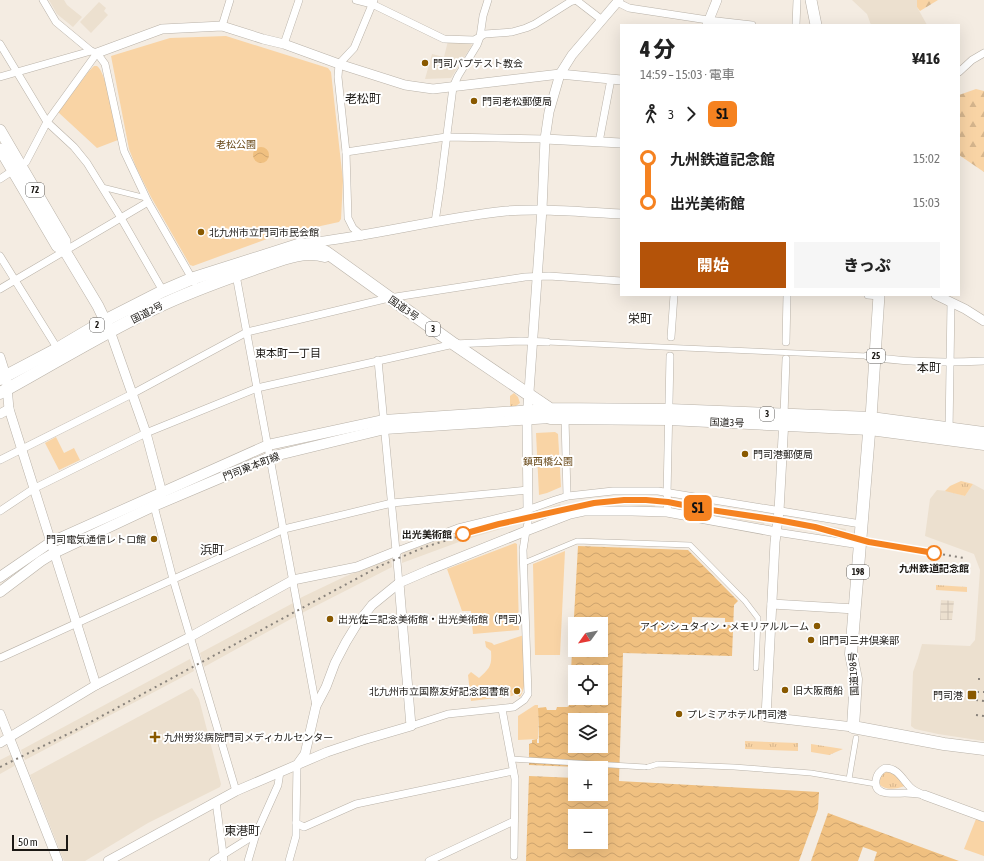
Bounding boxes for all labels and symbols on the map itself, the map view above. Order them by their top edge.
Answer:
marker: 門司バプテスト教会 [420,58,430,68]
place label: 門司バプテスト教会 [433,58,523,69]
district label: 老松町 [345,92,381,106]
marker: 門司老松郵便局 [469,96,479,106]
place label: 門司老松郵便局 [482,96,552,107]
park label: 老松公園 [216,139,256,150]
road number: 72 [26,183,44,197]
marker: 北九州市立門司市民会館 [196,227,206,237]
place label: 北九州市立門司市民会館 [209,227,319,238]
street label: 国道3号 [386,294,421,323]
street label: 国道2号 [129,300,165,325]
district label: 栄町 [628,312,652,326]
road number: 2 [90,318,104,332]
road number: 3 [426,322,440,336]
district label: 東本町一丁目 [255,347,321,359]
road number: 25 [867,349,885,363]
district label: 本町 [917,361,941,375]
road number: 3 [760,407,774,421]
street label: 国道3号 [709,416,745,429]
marker: 門司港郵便局 [740,449,750,459]
place label: 門司港郵便局 [753,449,813,460]
street label: 門司東本町線 [221,451,281,482]
park label: 鎮西橋公園 [523,456,573,467]
line badge: S1 [680,495,716,521]
marker: 出光美術館 [455,526,471,542]
place label: 出光美術館 [402,529,452,540]
place label: 門司電気通信レトロ館 [46,534,146,545]
marker: 門司電気通信レトロ館 [149,534,159,544]
district label: 浜町 [200,543,224,557]
marker: 九州鉄道記念館 [926,545,942,561]
place label: 九州鉄道記念館 [899,563,969,574]
road number: 198 [847,565,869,579]
marker: 出光佐三記念美術館・出光美術館（門司） [325,614,335,624]
place label: 出光佐三記念美術館・出光美術館（門司） [338,614,528,625]
north arrow [568,617,608,657]
place label: アインシュタイン・メモリアルルーム [640,621,809,632]
marker: アインシュタイン・メモリアルルーム [812,621,822,631]
marker: 旧門司三井倶楽部 [806,635,816,645]
place label: 旧門司三井倶楽部 [819,635,899,646]
street label: 国道198号 [847,652,860,696]
marker: 旧大阪商船 [780,685,790,695]
place label: 旧大阪商船 [793,685,843,696]
place label: 北九州市立国際友好記念図書館 [369,686,509,697]
marker: 北九州市立国際友好記念図書館 [512,686,522,696]
marker: 門司港 [966,689,978,701]
place label: 門司港 [933,690,963,701]
marker: プレミアホテル門司港 [674,709,684,719]
place label: プレミアホテル門司港 [687,709,787,720]
marker: 九州労災病院門司メディカルセンター [149,731,161,743]
place label: 九州労災病院門司メディカルセンター [164,732,333,743]
district label: 東港町 [224,824,260,838]
scale bar [12,833,68,852]

